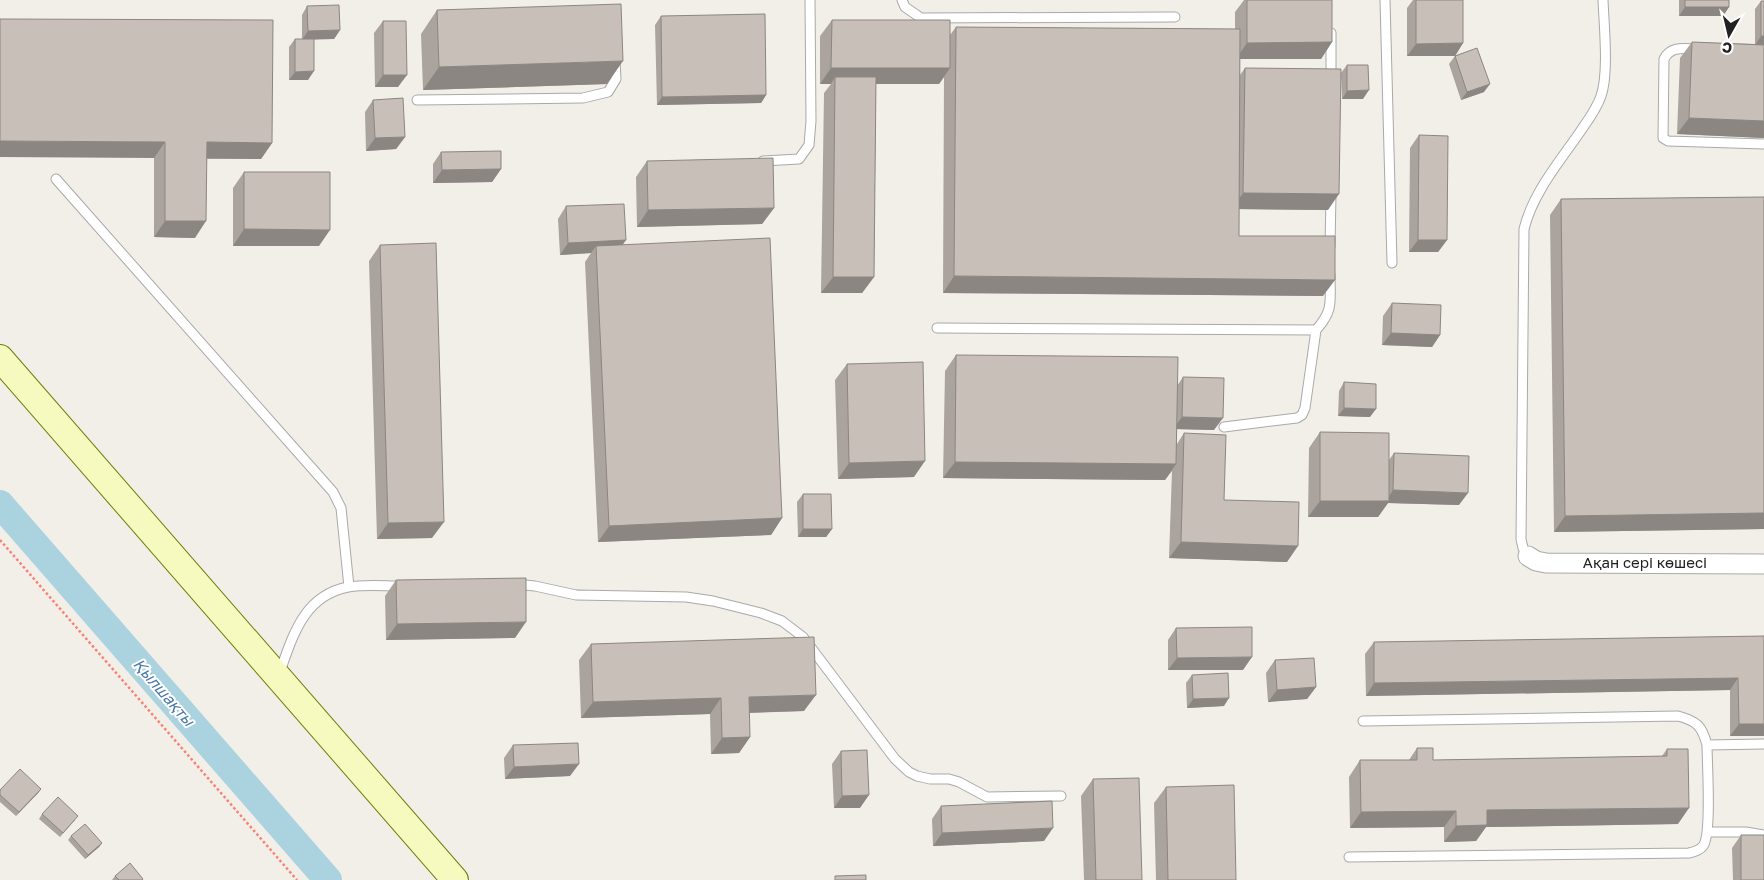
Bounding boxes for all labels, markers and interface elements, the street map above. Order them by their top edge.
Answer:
north arrow [1704,10,1754,60]
text: С [1721,39,1733,57]
street label: Ақан сері көшесі [1583,553,1707,571]
water label: Қылшақты [129,654,200,731]

